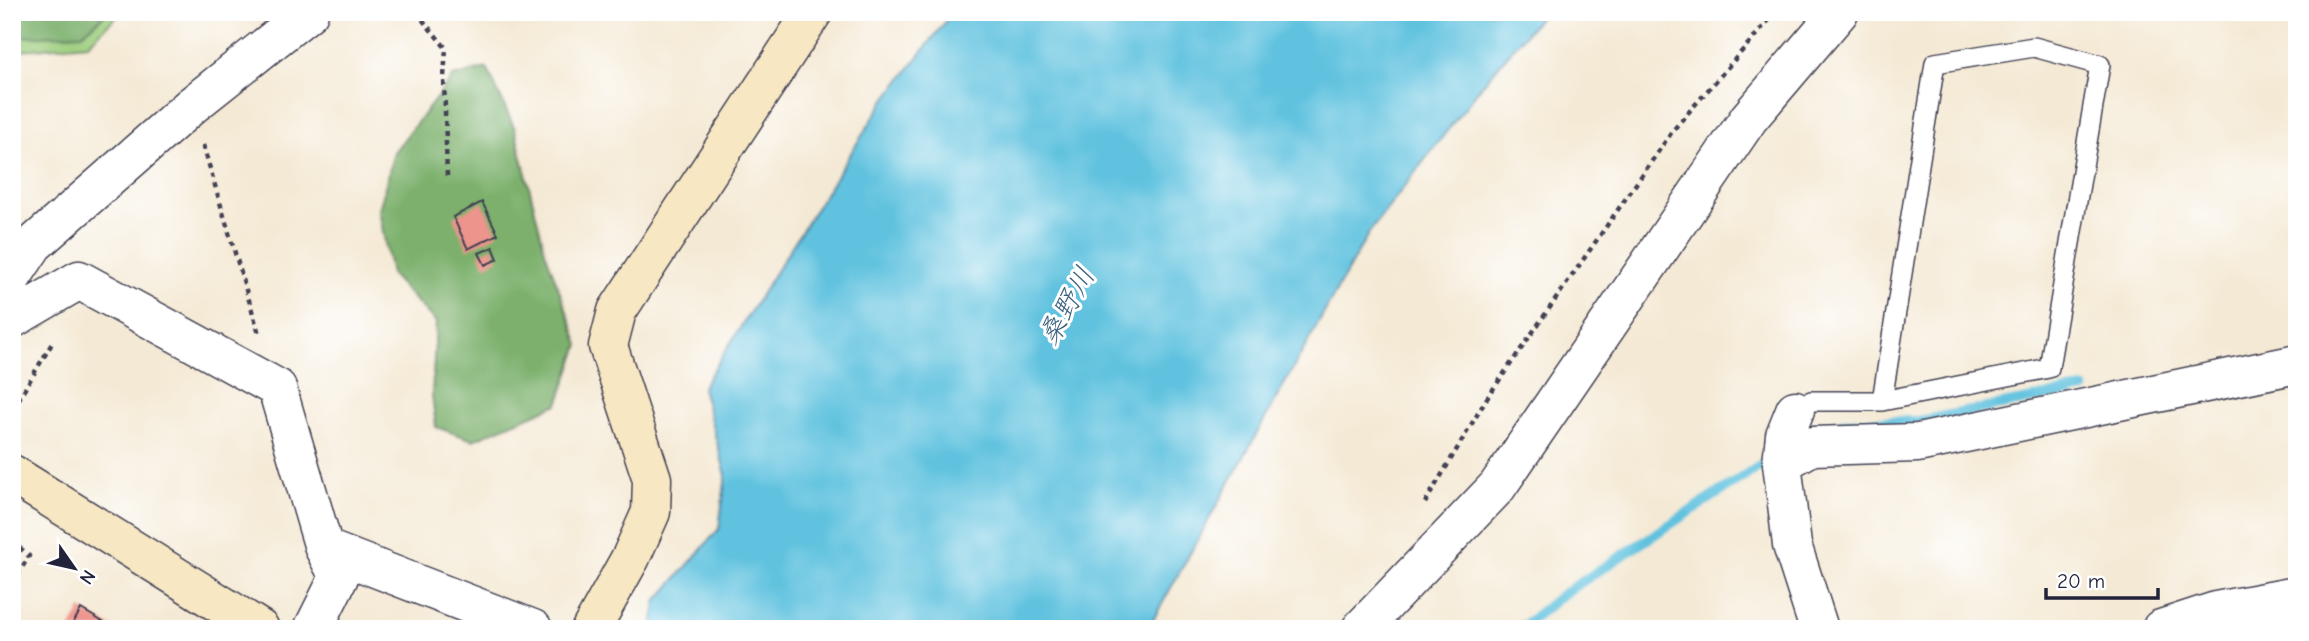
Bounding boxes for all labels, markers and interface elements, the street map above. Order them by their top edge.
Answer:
water label: 桑野川 [1033,262,1101,350]
north arrow [38,532,108,602]
scale bar [2046,557,2158,601]
text: N [75,566,100,588]
text: 20 m [2057,569,2105,593]

